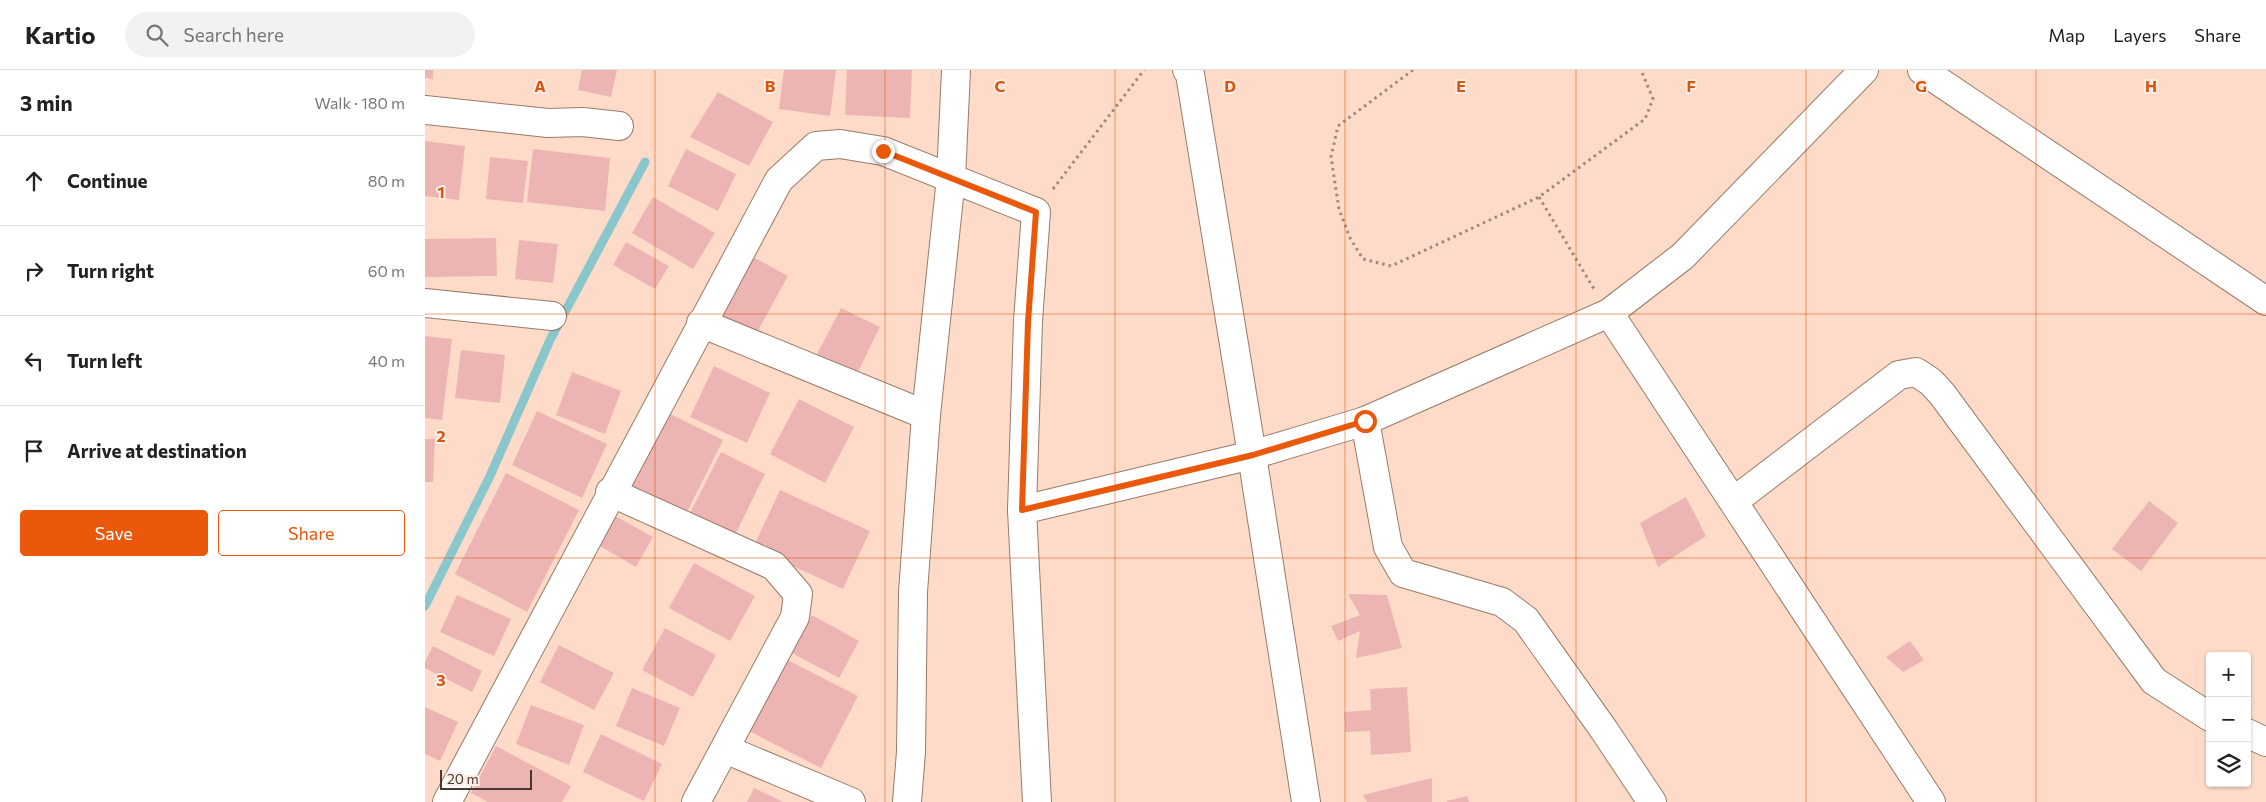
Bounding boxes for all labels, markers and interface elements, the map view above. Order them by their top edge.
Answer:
search box [125,12,475,57]
text: Kartio [25,20,95,49]
icon: search [143,21,171,49]
text: Search here [183,23,284,46]
text: Map [2048,24,2085,46]
text: Layers [2113,24,2166,46]
text: Share [2194,24,2241,46]
text: A [534,76,546,95]
text: B [765,76,776,95]
text: C [995,76,1006,95]
text: D [1224,76,1236,95]
text: E [1456,76,1466,95]
text: F [1686,76,1696,95]
text: G [1915,76,1927,95]
text: H [2145,76,2157,95]
text: 3 min [20,90,73,115]
text: Walk · 180 m [315,93,405,112]
route end [872,140,895,163]
icon: ahead [20,167,48,195]
text: Continue [67,169,147,192]
text: 80 m [368,171,405,190]
text: 1 [437,182,445,201]
icon: right [20,257,48,285]
text: Turn right [67,259,154,282]
text: 60 m [368,261,405,280]
icon: left [20,347,48,375]
text: Turn left [67,349,142,372]
text: 40 m [368,351,405,370]
route start [1354,410,1377,433]
text: 2 [436,426,446,445]
icon: arrive [20,437,48,465]
text: Arrive at destination [67,439,247,462]
button: Save [20,510,208,556]
button: Share [218,510,405,556]
map controls [2206,652,2251,787]
button: + [2206,652,2251,697]
text: 3 [436,670,446,689]
button: − [2206,697,2251,742]
button: layers [2206,742,2251,787]
scale bar [440,767,533,790]
text: 20 m [447,770,479,787]

